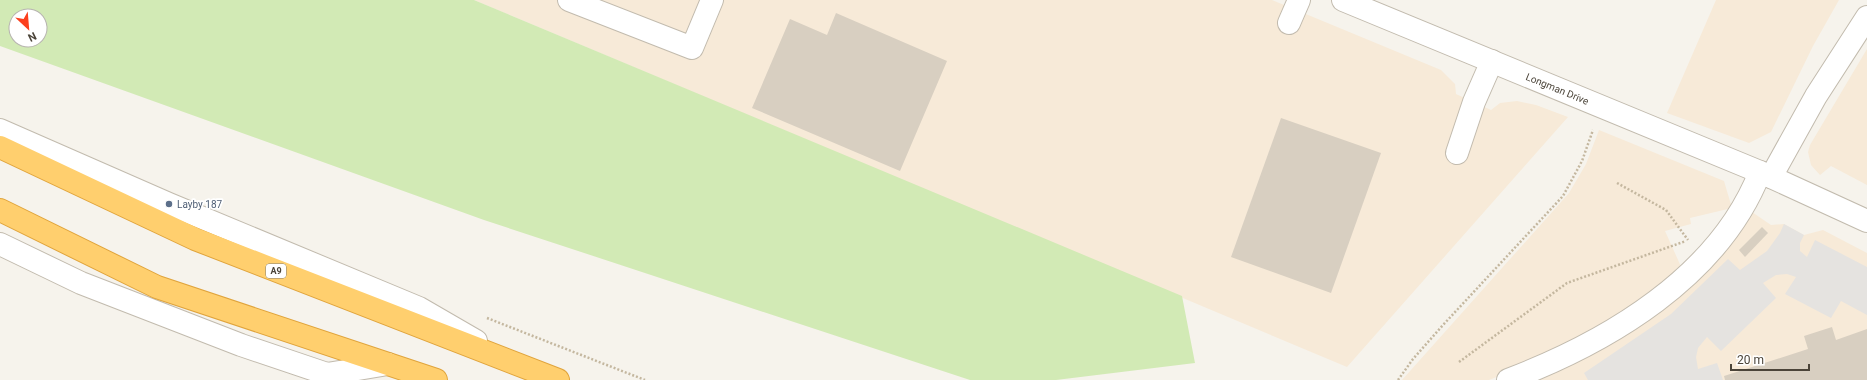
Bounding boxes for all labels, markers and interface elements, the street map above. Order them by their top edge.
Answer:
north arrow [8,8,48,48]
text: N [26,29,39,44]
street label: Longman Drive [1524,71,1590,107]
marker: Layby 187 [164,199,174,209]
place label: Layby 187 [177,199,222,210]
road number: A9 [266,264,286,278]
scale bar [1731,346,1809,372]
text: 20 m [1737,353,1764,367]

